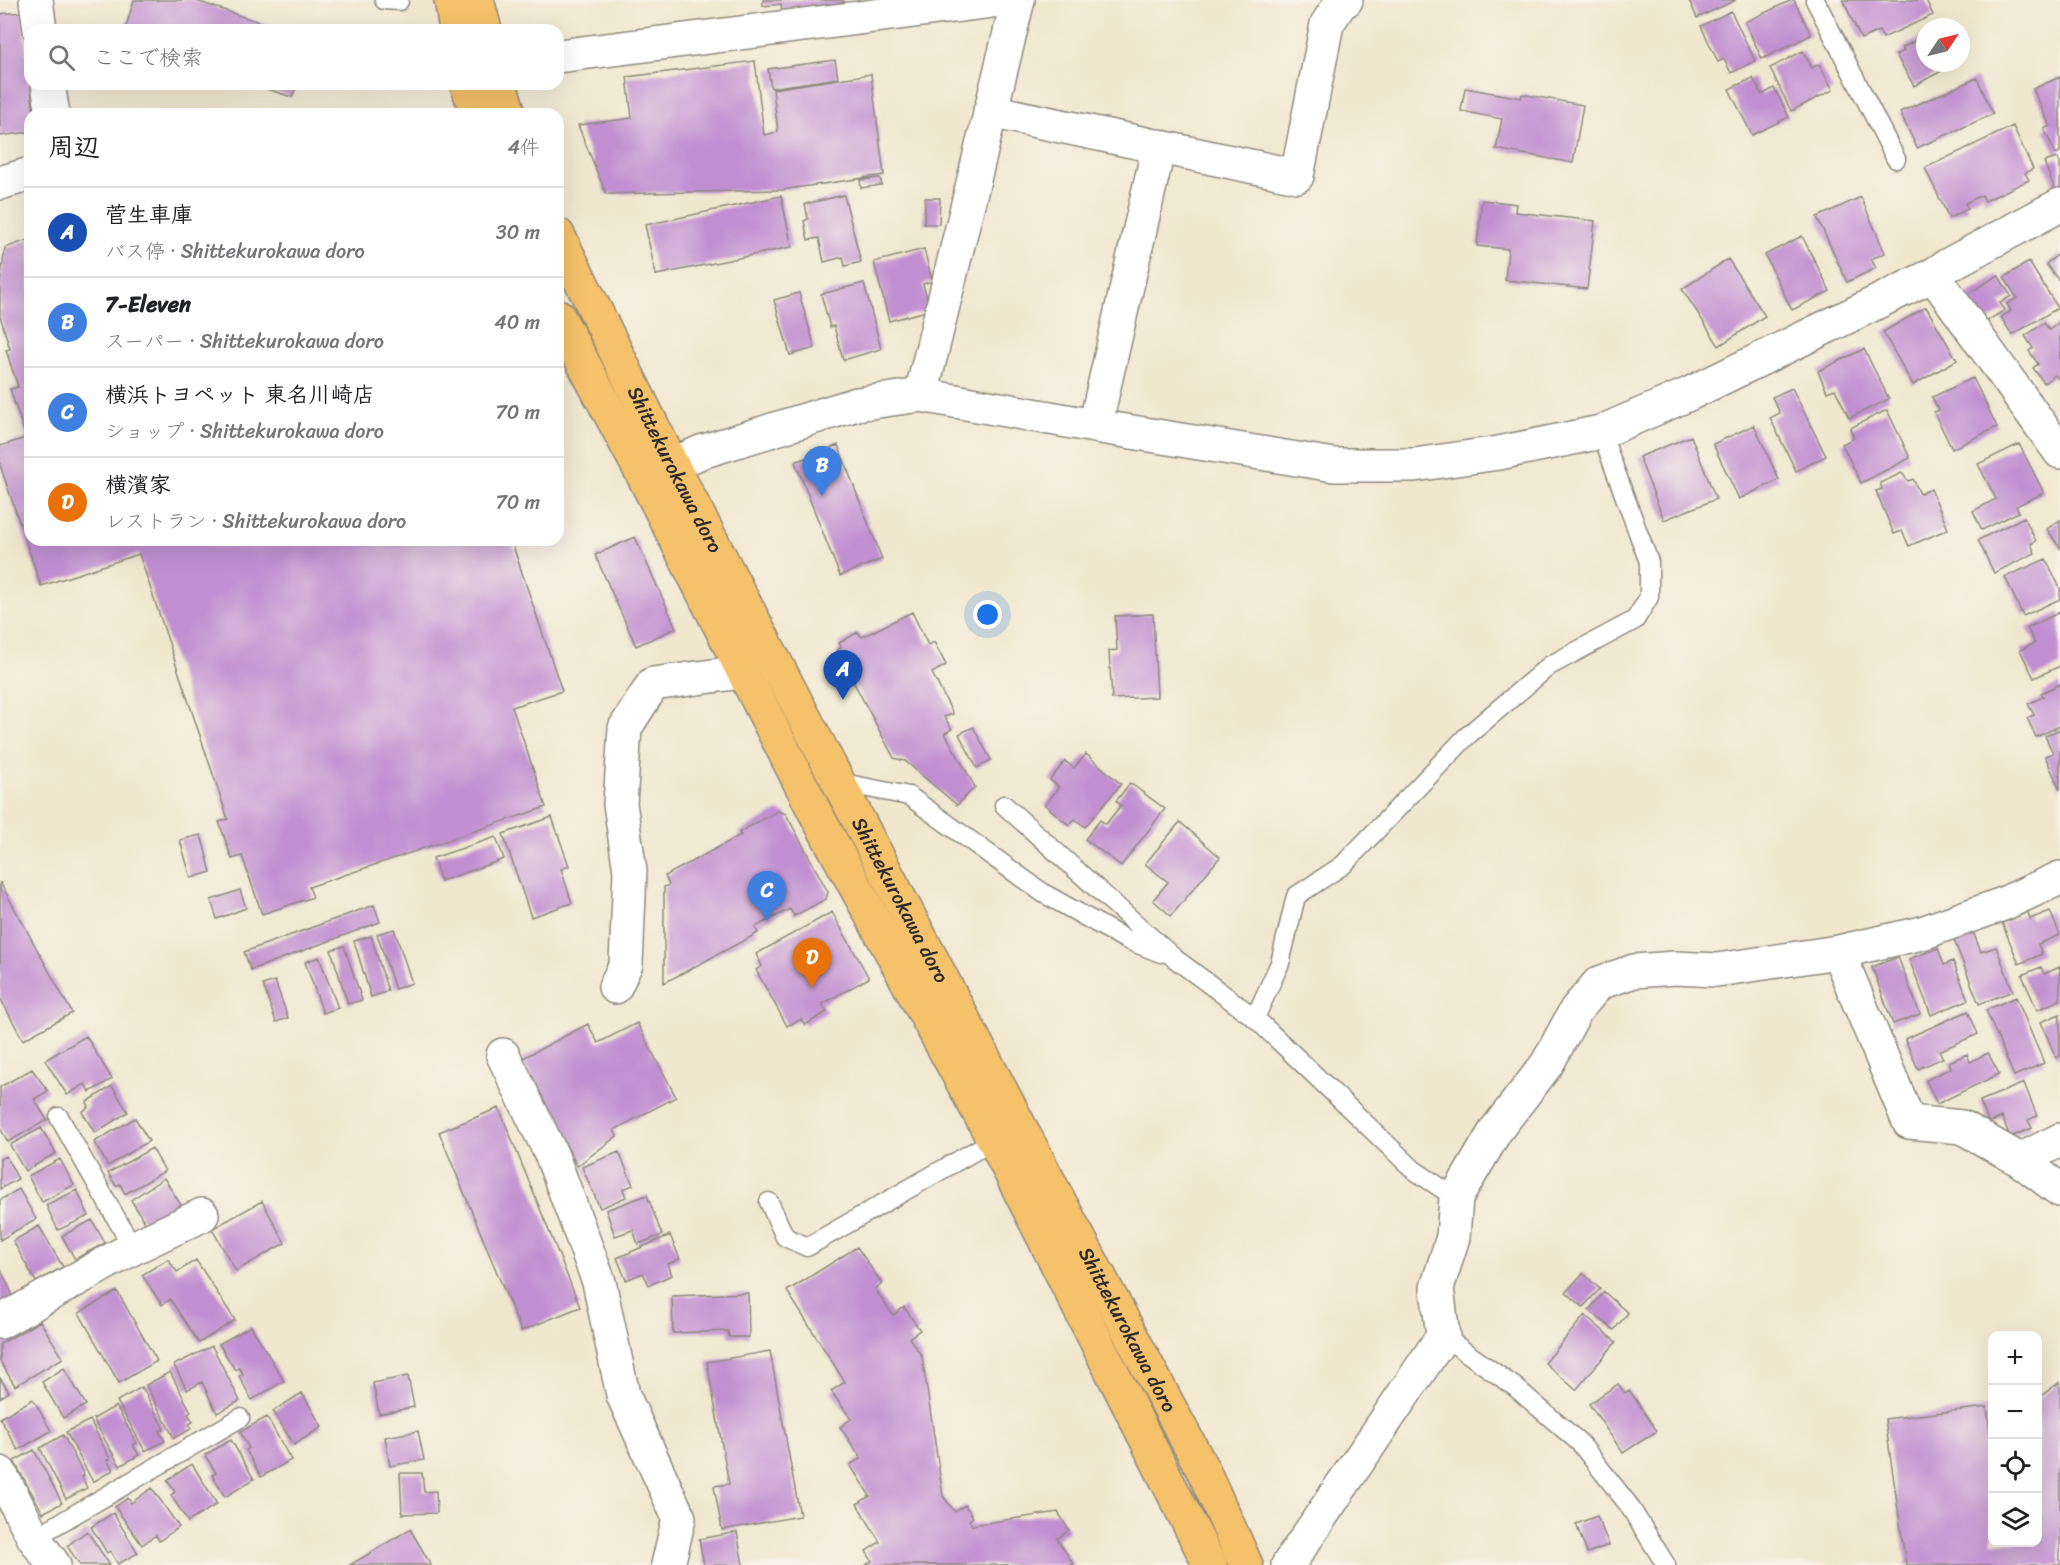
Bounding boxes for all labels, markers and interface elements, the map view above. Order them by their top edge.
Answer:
north arrow [1916,18,1970,72]
search box [24,24,564,90]
text: ここで検索 [93,38,203,77]
icon: search [45,41,78,74]
text: 周辺 [48,124,100,170]
text: 4件 [508,130,540,165]
text: 菅生車庫 [105,195,193,234]
text: A [61,215,74,250]
text: 30 m [496,215,540,250]
text: バス停 · Shittekurokawa doro [105,234,365,269]
text: 7-Eleven [105,285,191,324]
text: B [61,305,74,340]
text: 40 m [494,305,540,340]
text: スーパー · Shittekurokawa doro [105,324,384,359]
text: 横浜トヨペット 東名川崎店 [105,375,375,414]
street label: Shittekurokawa doro [617,380,732,560]
text: C [61,395,74,430]
text: 70 m [495,395,540,430]
text: ショップ · Shittekurokawa doro [105,414,384,449]
pin: B [802,446,842,496]
text: 横濱家 [105,465,171,504]
text: D [62,485,73,520]
text: 70 m [495,485,540,520]
text: レストラン · Shittekurokawa doro [105,504,406,539]
your location [973,600,1002,629]
pin: A [824,650,862,700]
street label: Shittekurokawa doro [842,811,958,990]
pin: C [748,872,786,921]
pin: D [792,938,832,988]
street label: Shittekurokawa doro [1068,1240,1186,1419]
map controls [1988,1331,2042,1547]
button: + [1988,1331,2042,1385]
button: − [1988,1385,2042,1439]
button: locate [1988,1439,2042,1493]
button: layers [1988,1493,2042,1547]

